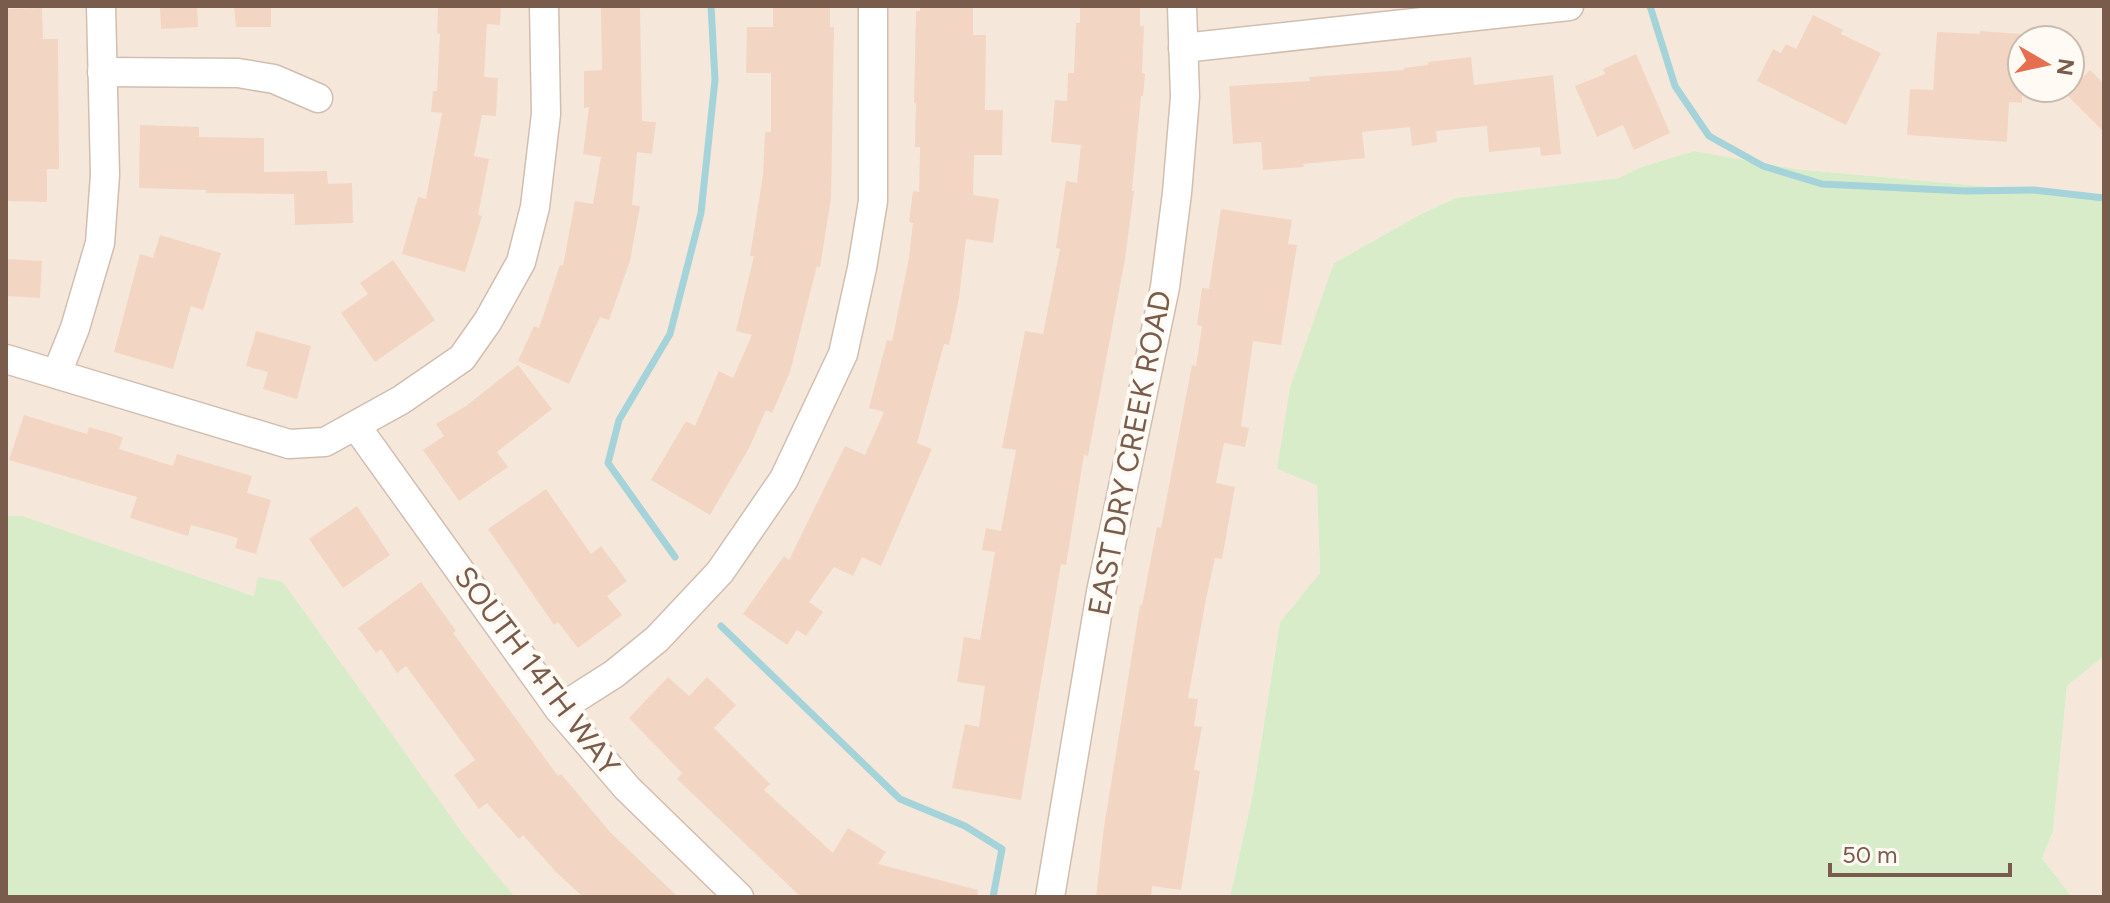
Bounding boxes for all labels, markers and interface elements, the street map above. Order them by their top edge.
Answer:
north arrow [2006,24,2086,104]
text: N [2051,57,2080,78]
street label: EAST DRY CREEK ROAD [1080,287,1179,618]
street label: SOUTH 14TH WAY [447,559,628,783]
scale bar [1830,827,2010,877]
text: 50 m [1842,840,1898,869]

